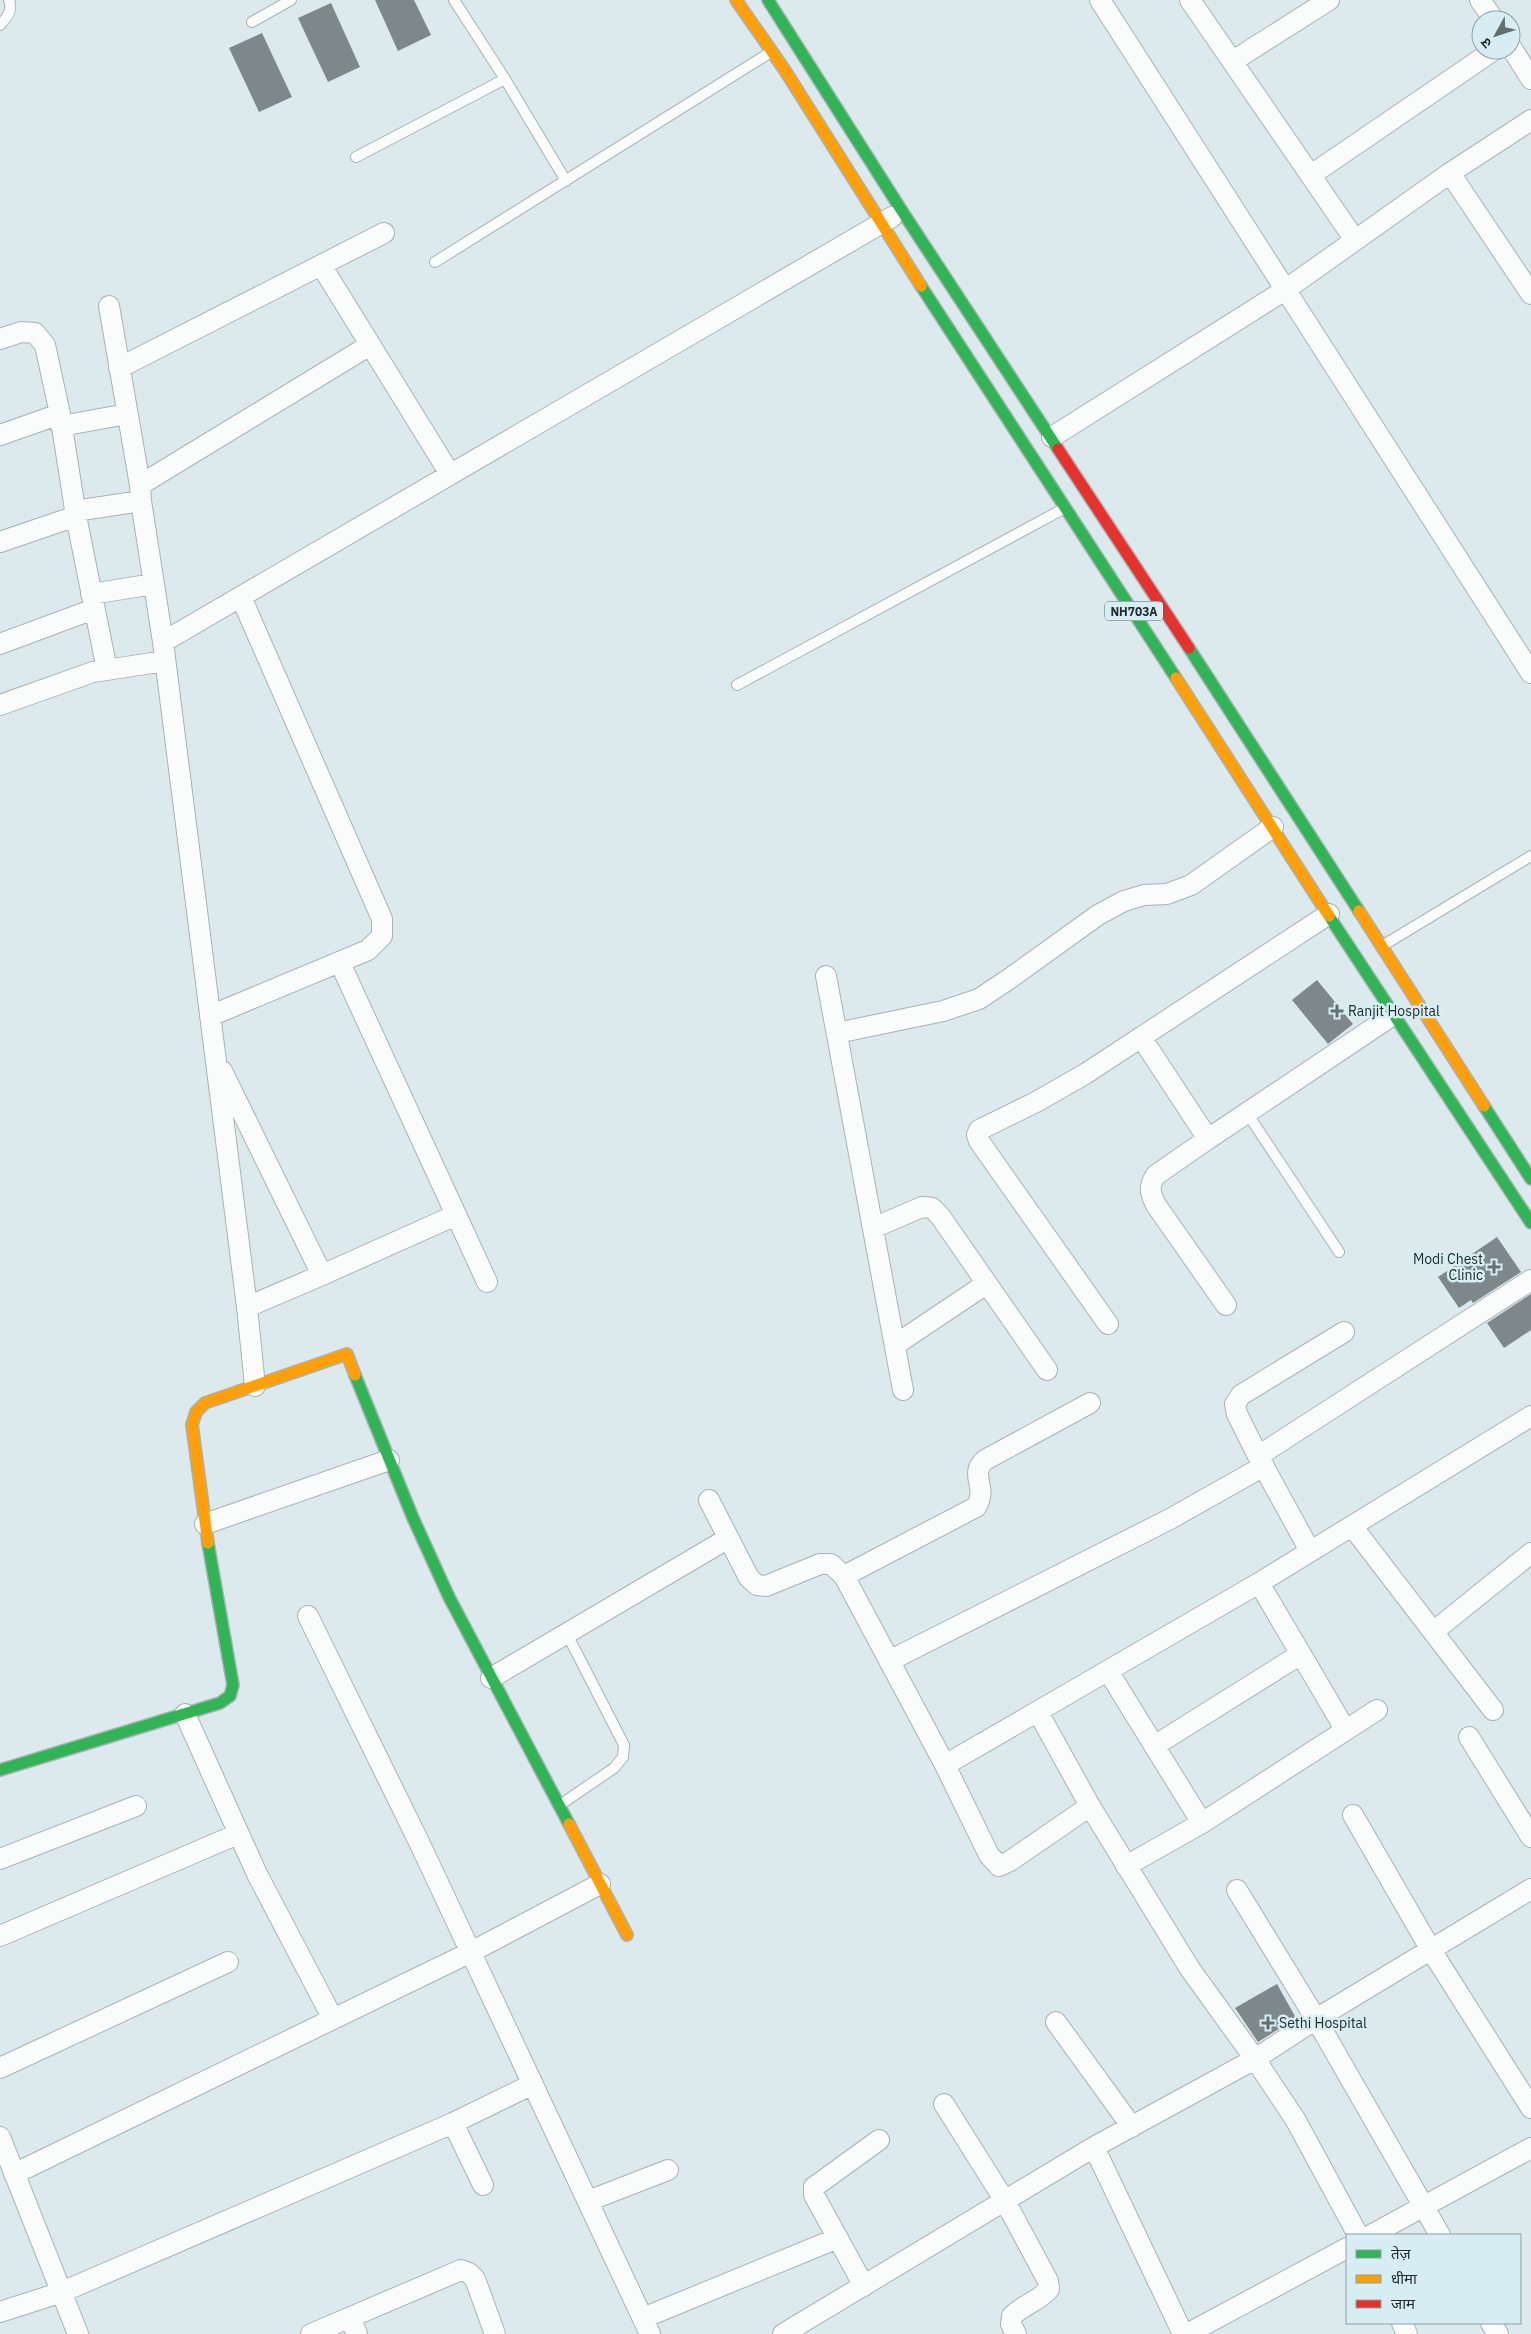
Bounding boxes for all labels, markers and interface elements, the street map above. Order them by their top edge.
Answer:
north arrow [1471,10,1521,60]
text: उ [1476,34,1496,52]
road number: NH703A [1105,602,1163,620]
place label: Ranjit Hospital [1348,1002,1440,1020]
marker: Ranjit Hospital [1330,1004,1344,1018]
place label: Modi Chest Clinic [1413,1250,1483,1284]
marker: Modi Chest Clinic [1487,1260,1501,1274]
place label: Sethi Hospital [1279,2014,1367,2032]
marker: Sethi Hospital [1261,2016,1275,2030]
legend [1346,2234,1521,2324]
text: तेज़ [1391,2244,1412,2263]
text: धीमा [1391,2269,1418,2288]
text: जाम [1391,2294,1416,2313]

